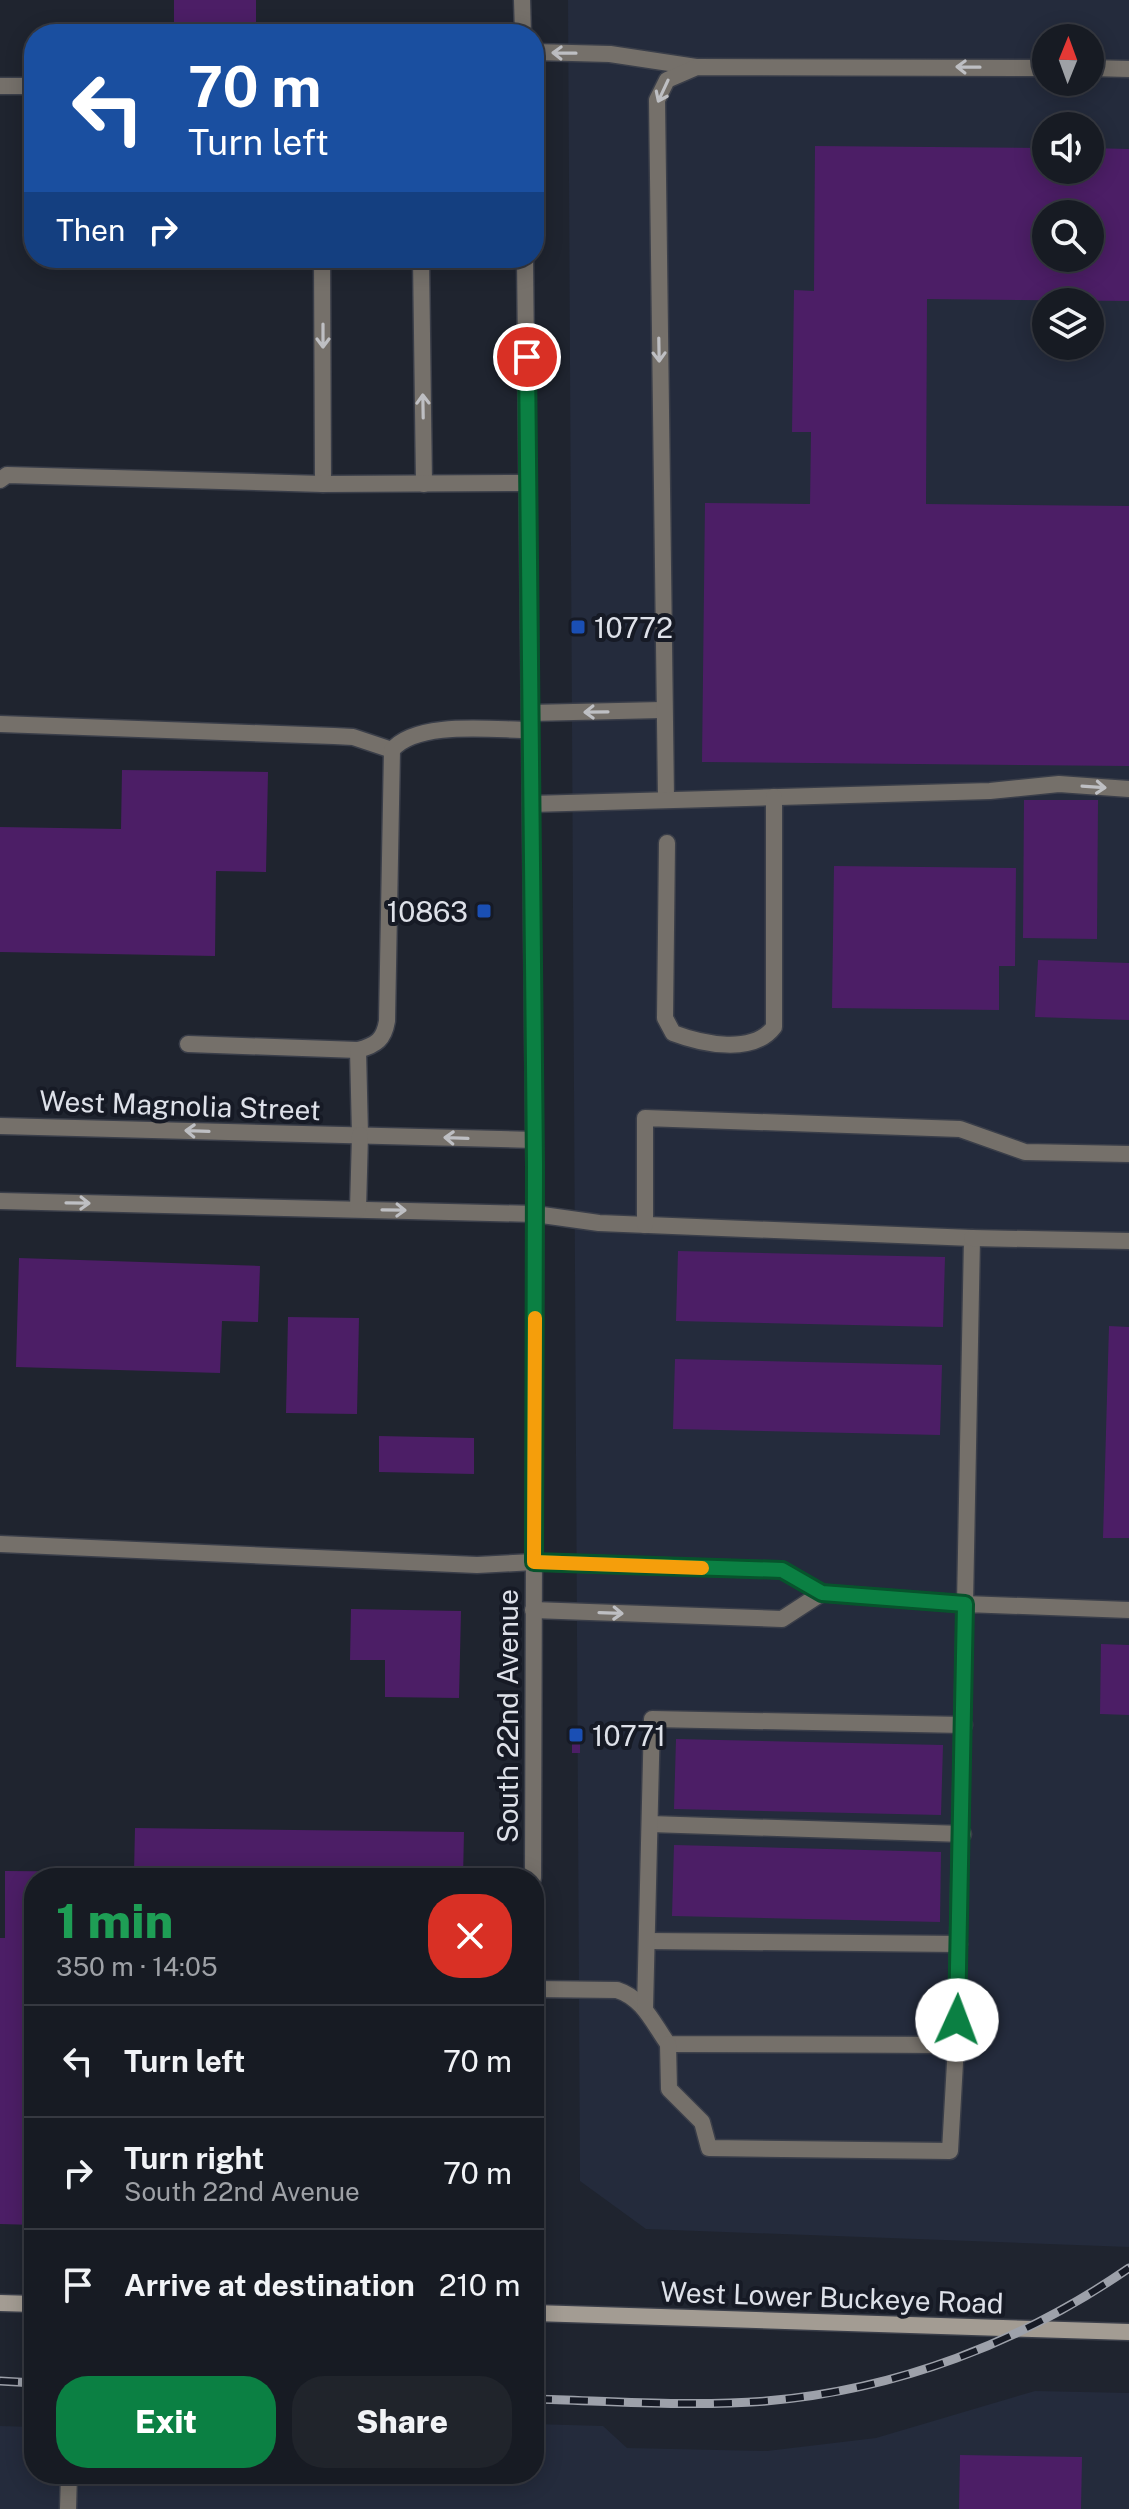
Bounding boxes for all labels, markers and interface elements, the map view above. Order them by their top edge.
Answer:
north arrow [1032,24,1104,96]
map controls [1032,24,1104,360]
one-way arrow [551,45,578,60]
text: 70 m [188,54,321,120]
icon: left [56,56,160,160]
one-way arrow [955,59,982,75]
one-way arrow [654,79,669,103]
button: sound [1032,112,1104,184]
text: Turn left [188,121,329,163]
button: search [1032,200,1104,272]
icon: right [141,208,185,252]
text: Then [56,212,125,248]
button: layers [1032,288,1104,360]
one-way arrow [315,322,330,349]
pin [493,323,561,391]
icon: arrive [505,335,549,379]
one-way arrow [651,336,667,363]
one-way arrow [415,393,431,420]
place label: 10772 [594,611,673,644]
marker: 10772 [569,618,587,636]
one-way arrow [583,704,610,719]
one-way arrow [1080,780,1107,795]
place label: 10863 [387,895,468,928]
marker: 10863 [475,902,493,920]
street label: West Magnolia Street [39,1084,321,1126]
one-way arrow [184,1123,211,1139]
one-way arrow [443,1130,470,1146]
one-way arrow [64,1195,91,1211]
one-way arrow [380,1203,407,1218]
street label: South 22nd Avenue [491,1589,524,1843]
one-way arrow [597,1606,624,1621]
place label: 10771 [592,1719,666,1752]
marker: 10771 [567,1726,585,1744]
text: 1 min [56,1892,173,1949]
button: close [428,1894,512,1978]
text: 350 m · 14:05 [56,1951,218,1982]
position arrow [915,1978,999,2062]
icon: left [56,2039,100,2083]
text: Turn left [124,2043,245,2079]
text: 70 m [443,2043,512,2079]
text: Turn right [124,2140,264,2176]
icon: right [56,2151,100,2195]
text: 70 m [443,2155,512,2191]
text: South 22nd Avenue [124,2176,360,2207]
icon: arrive [56,2263,100,2307]
text: Arrive at destination [124,2267,415,2303]
text: 210 m [439,2267,520,2303]
street label: West Lower Buckeye Road [660,2275,1004,2319]
button: Exit [56,2376,276,2468]
button: Share [292,2376,512,2468]

